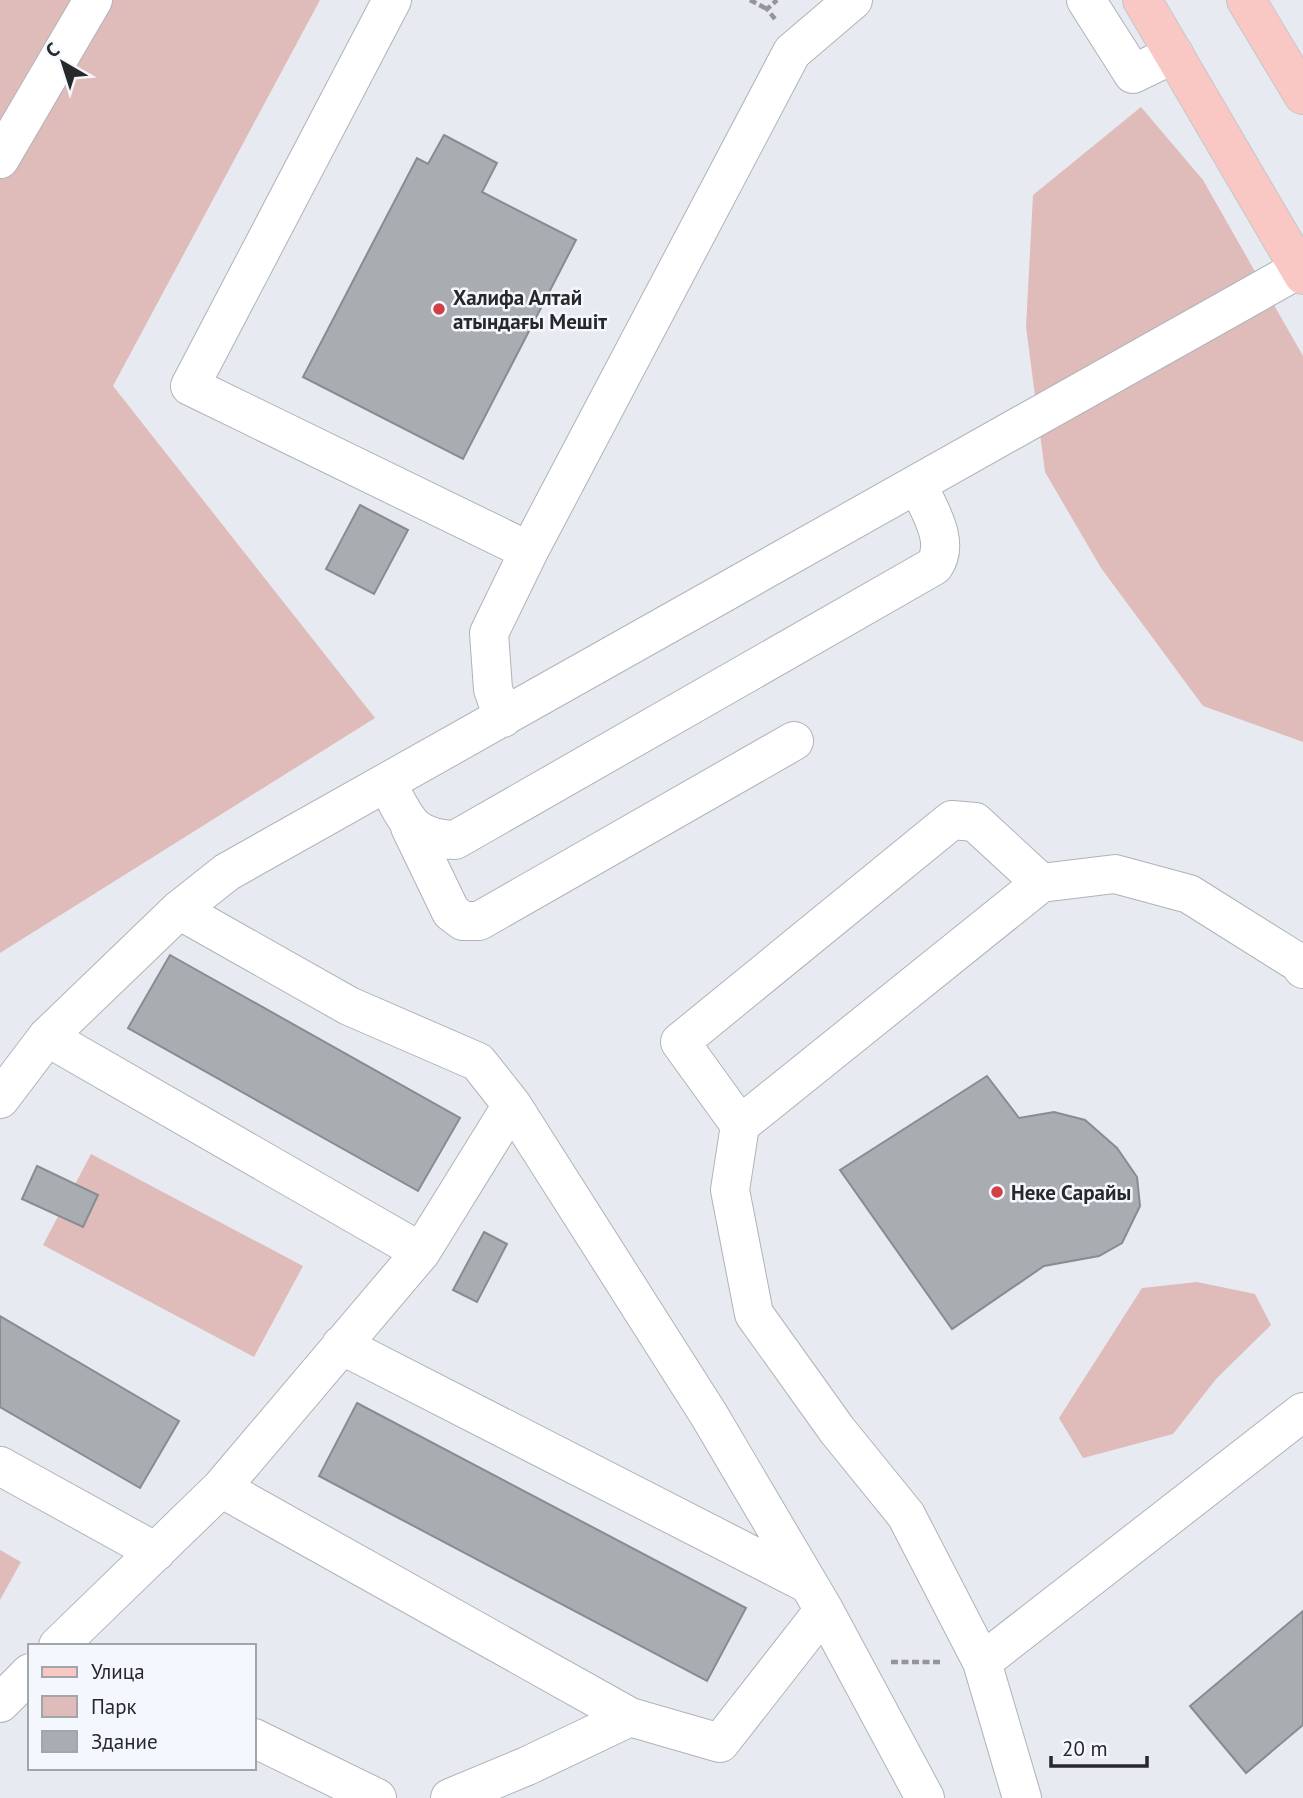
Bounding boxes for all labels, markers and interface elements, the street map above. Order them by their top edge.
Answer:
north arrow [28,28,98,98]
text: С [41,37,64,62]
place label: Халифа Алтай атындағы Мешіт [453,284,607,335]
marker: Халифа Алтай атындағы Мешіт [431,301,447,317]
place label: Неке Сарайы [1011,1179,1131,1206]
marker: Неке Сарайы [989,1184,1005,1200]
legend [28,1644,256,1770]
text: Улица [91,1658,145,1685]
text: Парк [91,1693,137,1720]
scale bar [1051,1724,1147,1768]
text: Здание [91,1728,158,1755]
text: 20 m [1062,1735,1108,1762]

